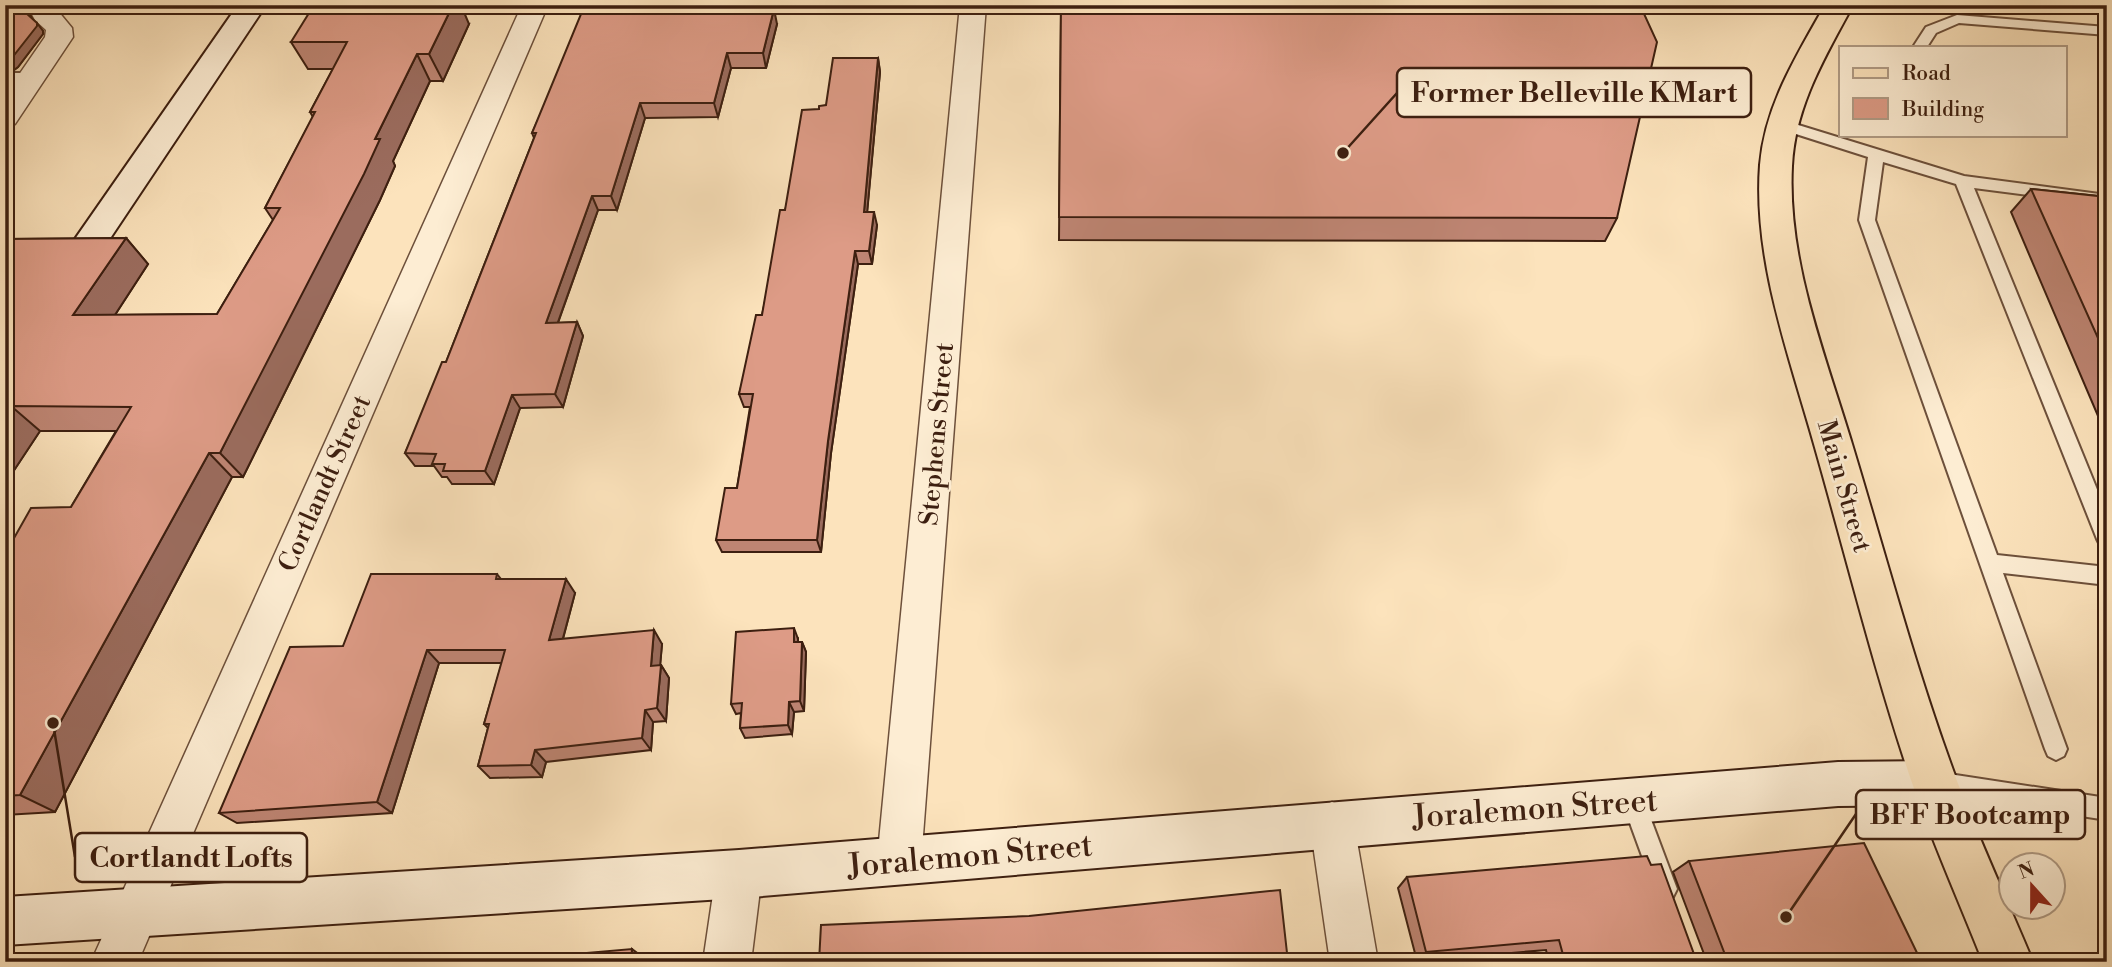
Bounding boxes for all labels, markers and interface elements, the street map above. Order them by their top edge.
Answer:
legend [1839,46,2066,136]
text: Road [1902,61,1951,87]
callout: Former Belleville KMart [1397,68,1751,117]
text: Former Belleville KMart [1411,76,1738,111]
text: Building [1901,97,1984,123]
street label: Stephens Street [913,341,961,527]
street label: Cortlandt Street [272,390,378,577]
street label: Main Street [1810,416,1878,556]
street label: Joralemon Street [1410,780,1659,838]
callout: BFF Bootcamp [1856,790,2085,839]
text: BFF Bootcamp [1869,798,2071,833]
street label: Joralemon Street [845,825,1094,887]
callout: Cortlandt Lofts [75,833,307,882]
text: Cortlandt Lofts [89,841,293,876]
north arrow [1996,852,2066,922]
text: N [2015,857,2038,885]

